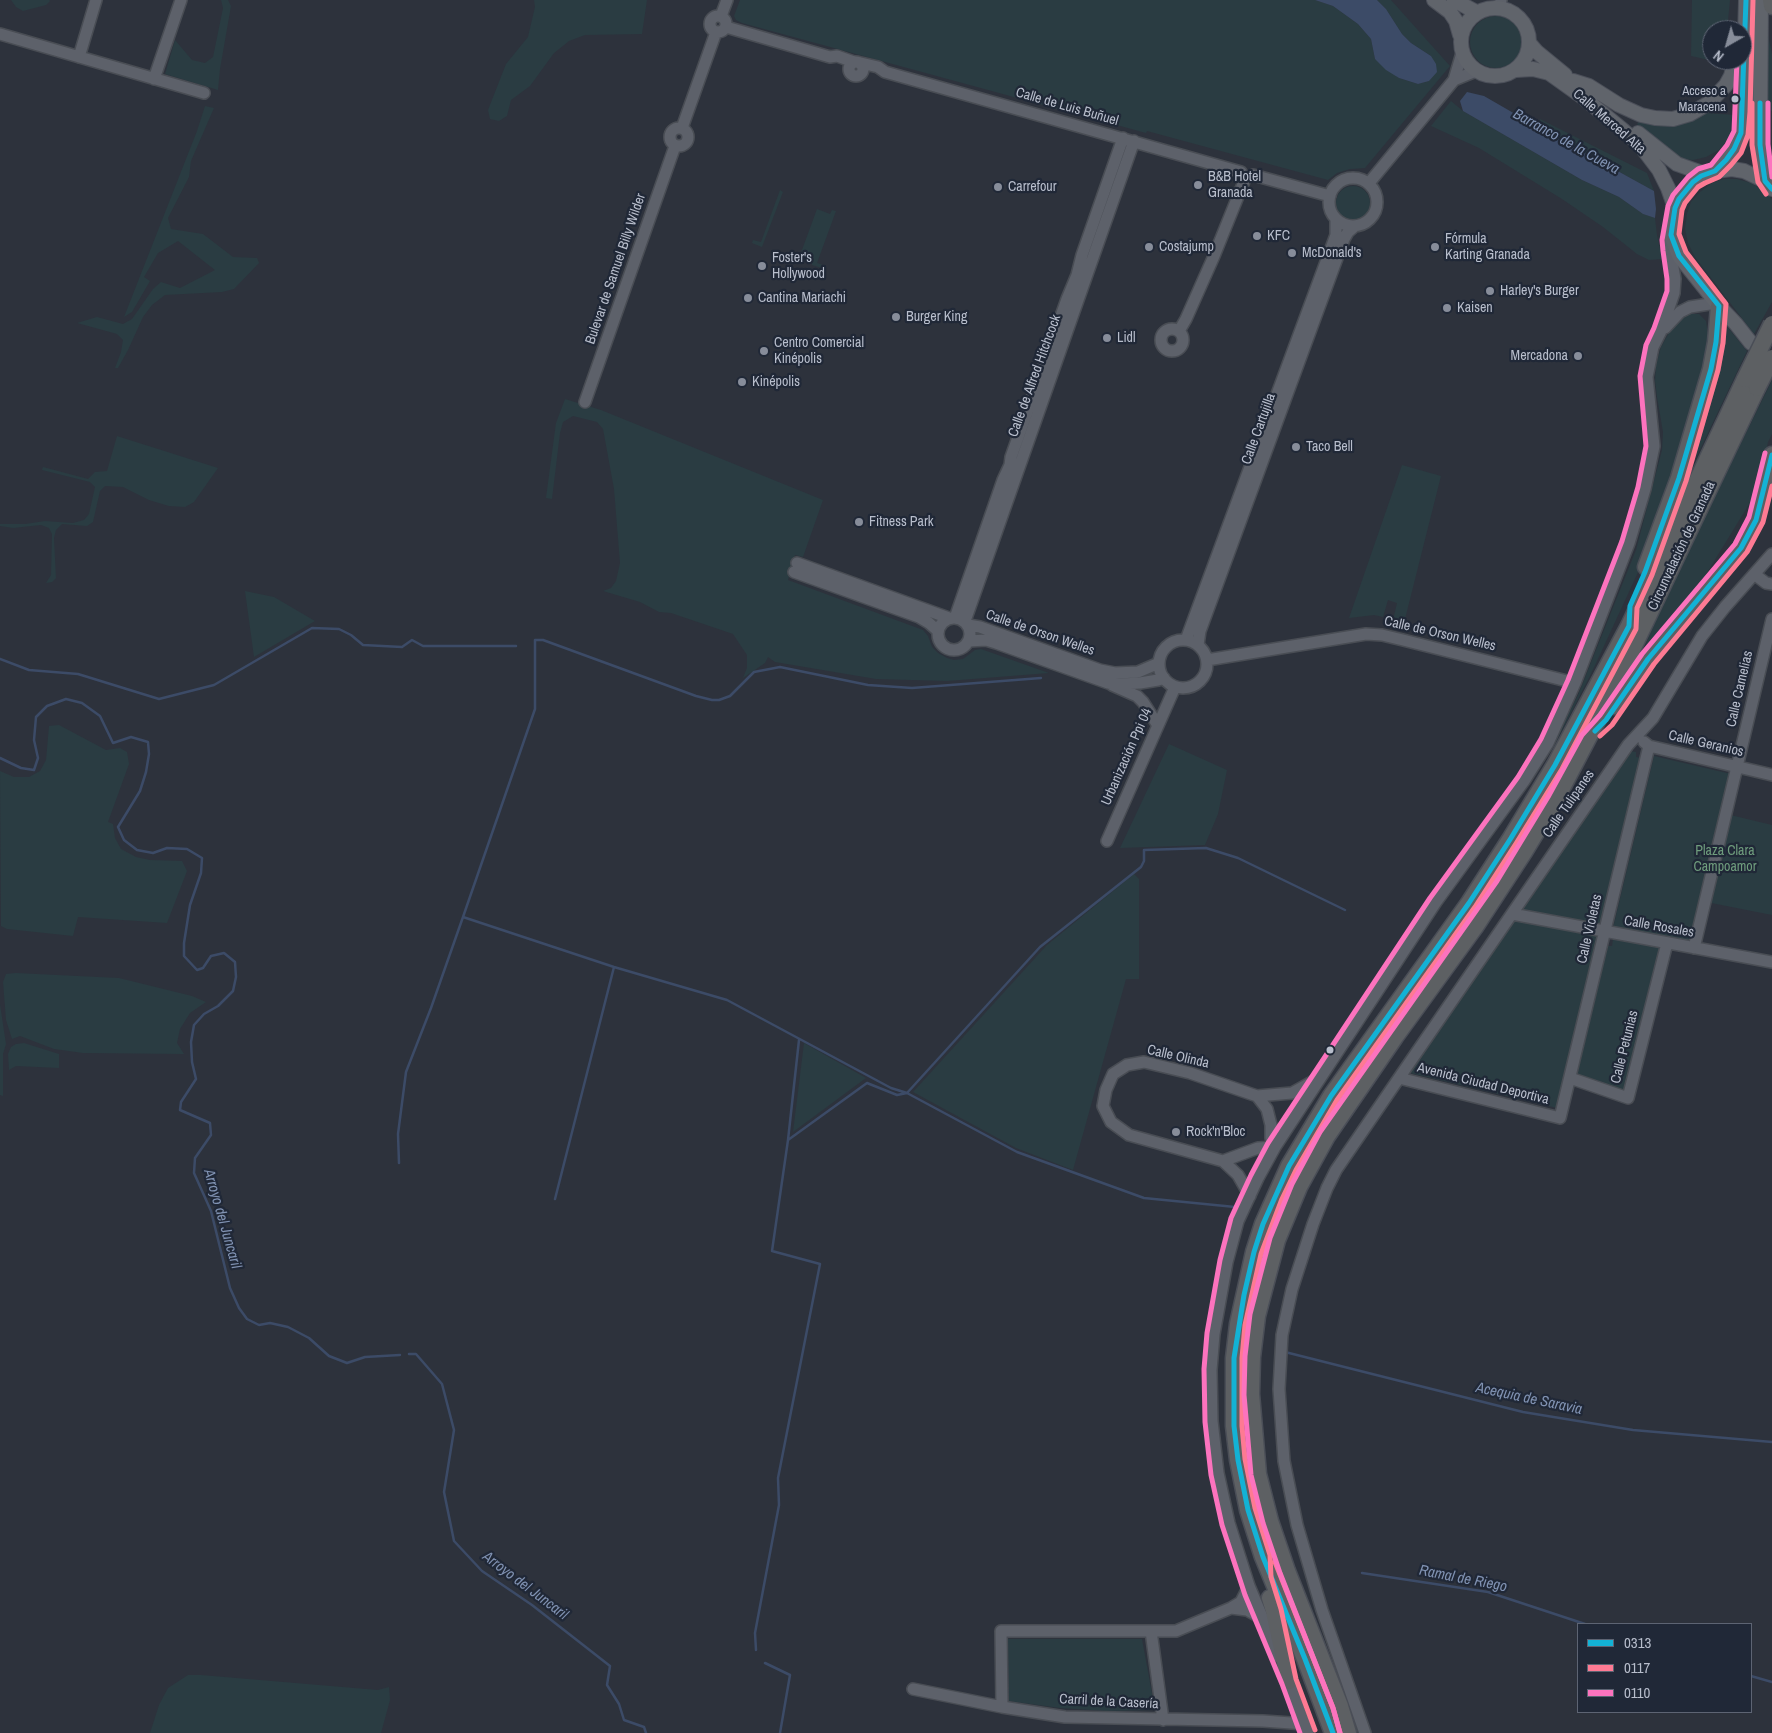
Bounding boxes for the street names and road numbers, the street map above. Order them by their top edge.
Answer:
street label: Calle de Luis Buñuel [1014,84,1120,130]
street label: Calle Merced Alta [1569,86,1649,158]
street label: Bulevar de Samuel Billy Wilder [582,191,650,347]
street label: Calle de Alfred Hitchcock [1005,313,1065,439]
street label: Calle Cartujilla [1238,391,1280,467]
street label: Circunvalación de Granada [1645,479,1719,613]
street label: Calle de Orson Welles [983,606,1097,660]
street label: Calle de Orson Welles [1383,613,1497,655]
street label: Calle Camelias [1723,649,1757,729]
street label: Urbanización Ppi 04 [1098,706,1156,808]
street label: Calle Geranios [1667,727,1745,761]
street label: Calle Tulipanes [1540,767,1598,841]
street label: Calle Violetas [1574,893,1606,965]
street label: Calle Rosales [1623,913,1695,941]
street label: Calle Petunias [1608,1009,1642,1085]
street label: Calle Olinda [1145,1042,1211,1072]
street label: Avenida Ciudad Deportiva [1415,1060,1551,1108]
street label: Carril de la Casería [1059,1691,1159,1713]

